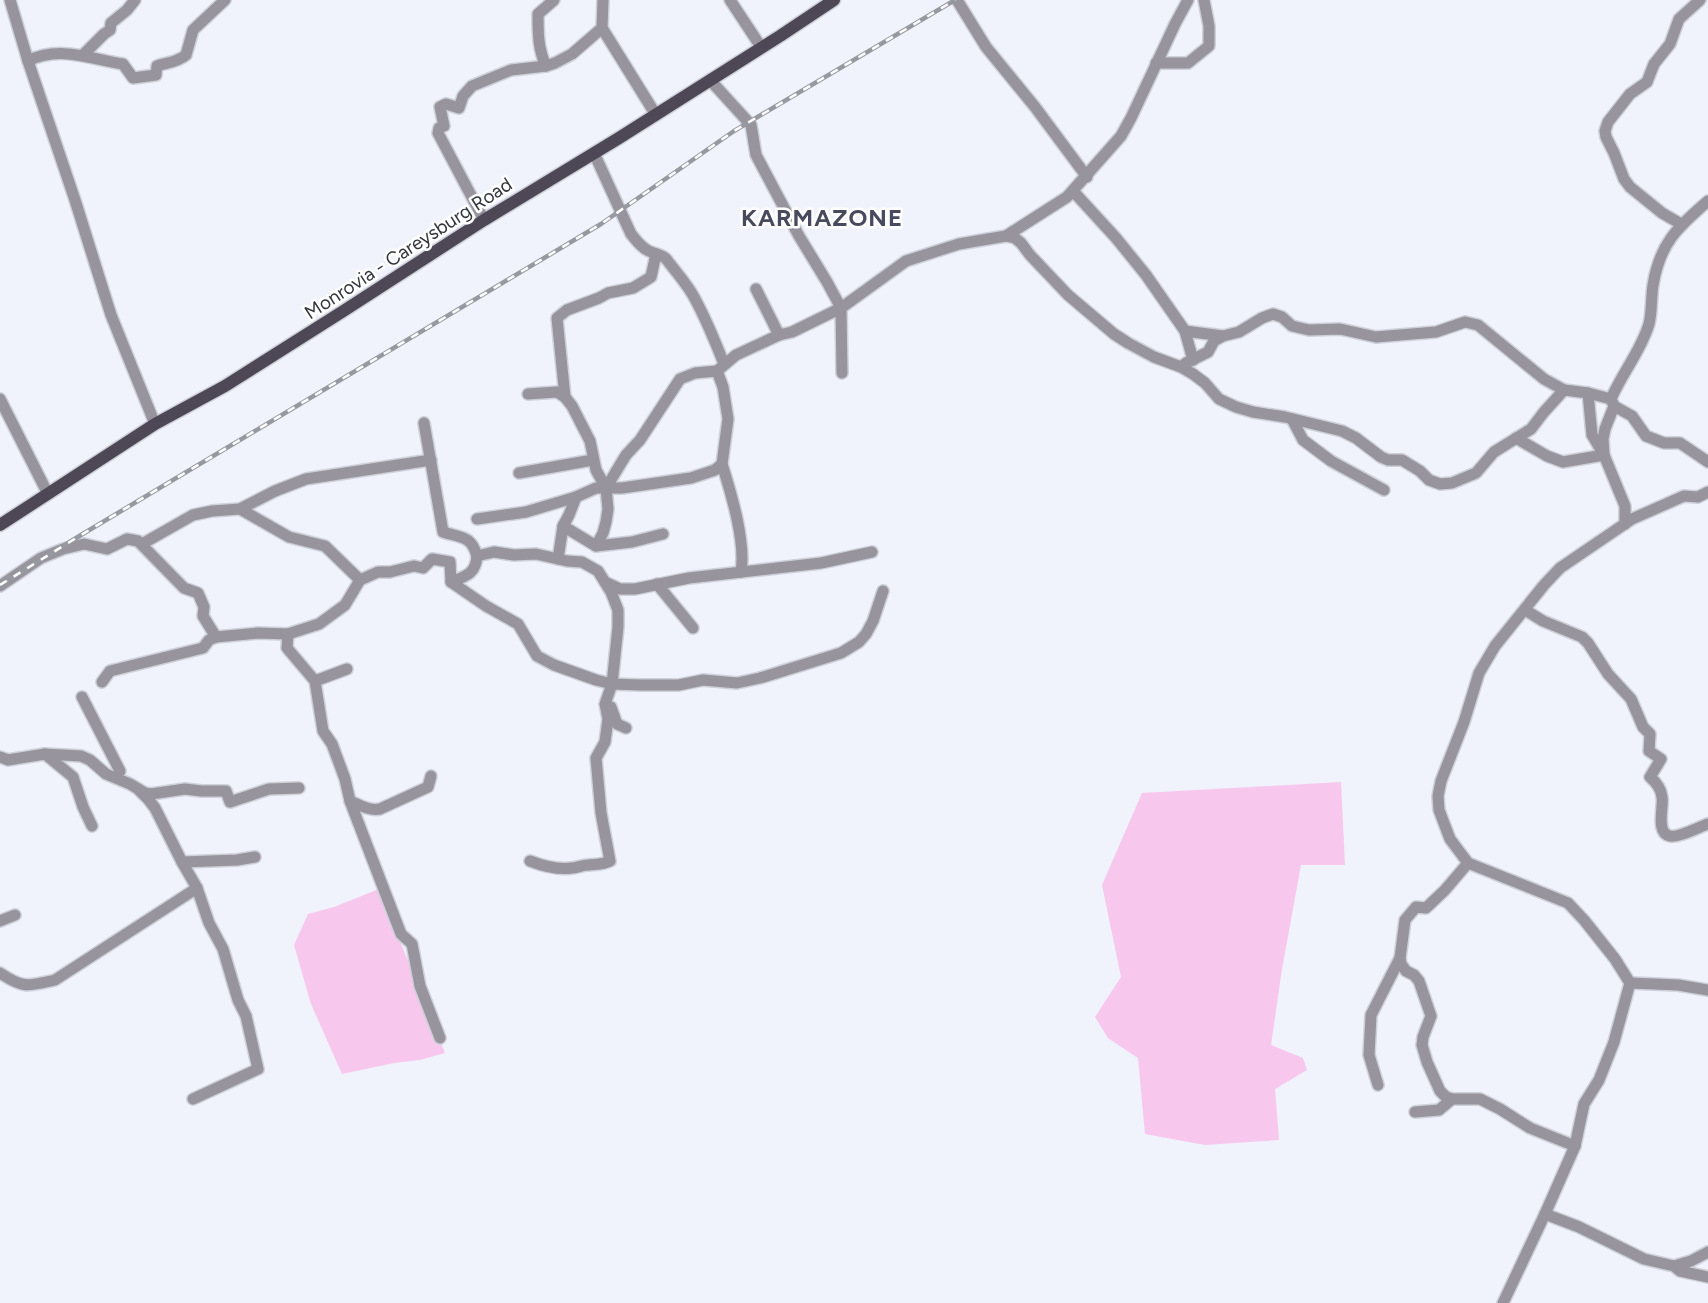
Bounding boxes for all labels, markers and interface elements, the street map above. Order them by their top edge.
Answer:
street label: Monrovia - Careysburg Road [300,173,516,324]
district label: KARMAZONE [741,203,903,232]

